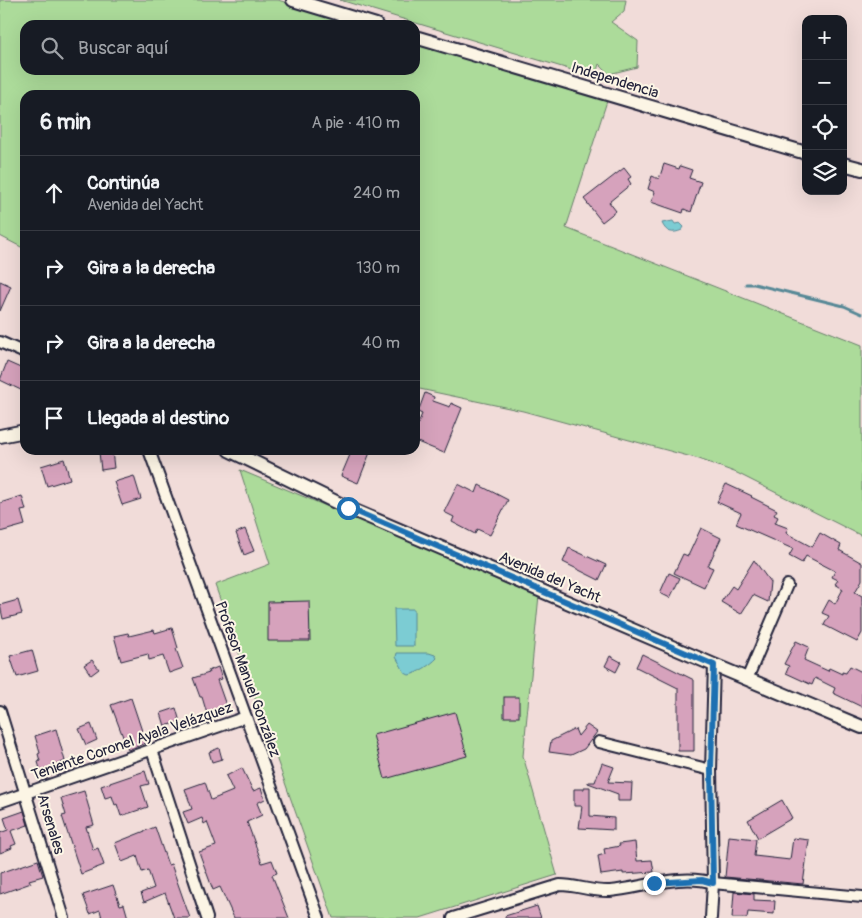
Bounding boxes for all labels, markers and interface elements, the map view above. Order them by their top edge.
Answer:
map controls [802,15,847,195]
button: + [802,15,847,60]
search box [20,20,420,75]
icon: search [38,34,66,62]
text: Buscar aquí [78,36,169,60]
street label: Independencia [569,58,661,103]
button: − [802,60,847,105]
button: locate [802,105,847,150]
text: 6 min [40,109,91,136]
text: A pie · 410 m [312,113,400,133]
button: layers [802,150,847,195]
text: Continúa [87,171,160,195]
icon: ahead [40,179,68,207]
text: 240 m [353,183,400,203]
text: Avenida del Yacht [87,195,203,215]
icon: right [40,254,68,282]
text: Gira a la derecha [87,256,215,280]
text: 130 m [356,258,400,278]
icon: right [40,329,68,357]
text: Gira a la derecha [87,331,215,355]
text: 40 m [362,333,400,353]
icon: arrive [40,404,68,432]
text: Llegada al destino [87,406,229,430]
route start [337,497,360,520]
street label: Avenida del Yacht [496,547,605,608]
street label: Profesor Manuel González [210,599,285,760]
street label: Teniente Coronel Ayala Velázquez [29,698,235,785]
street label: Arsenales [32,792,69,857]
route end [643,872,666,895]

